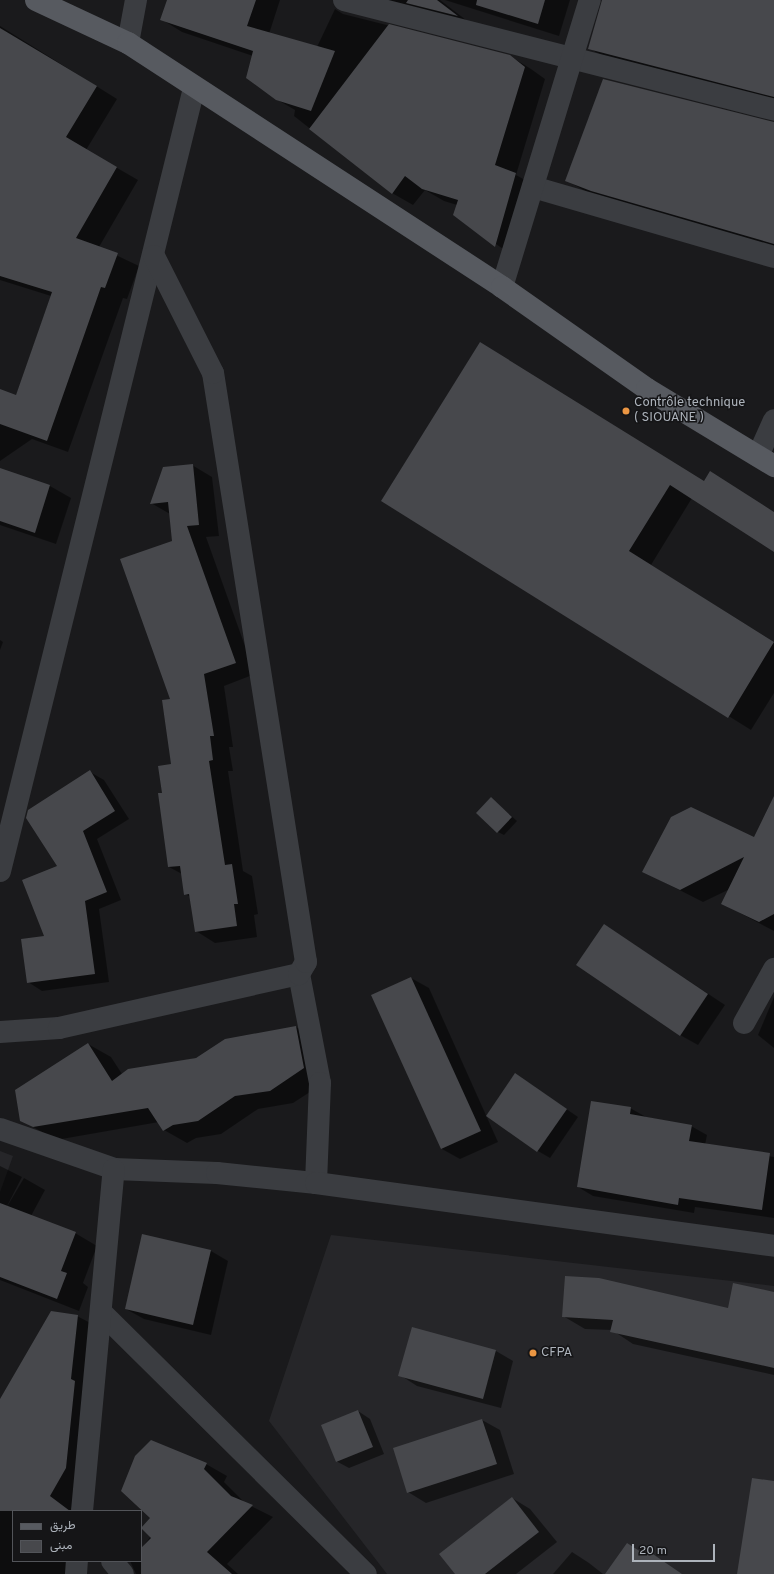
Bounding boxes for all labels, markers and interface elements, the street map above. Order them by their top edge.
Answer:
place label: Contrôle technique ( SIOUANE ) [634,396,745,427]
marker: Contrôle technique ( SIOUANE ) [621,406,631,416]
place label: CFPA [541,1345,572,1361]
marker: CFPA [528,1348,538,1358]
legend [12,1510,142,1562]
text: طريق [50,1518,75,1534]
scale bar [634,1536,717,1562]
text: مبنى [50,1538,72,1554]
text: 20 m [639,1543,667,1559]

